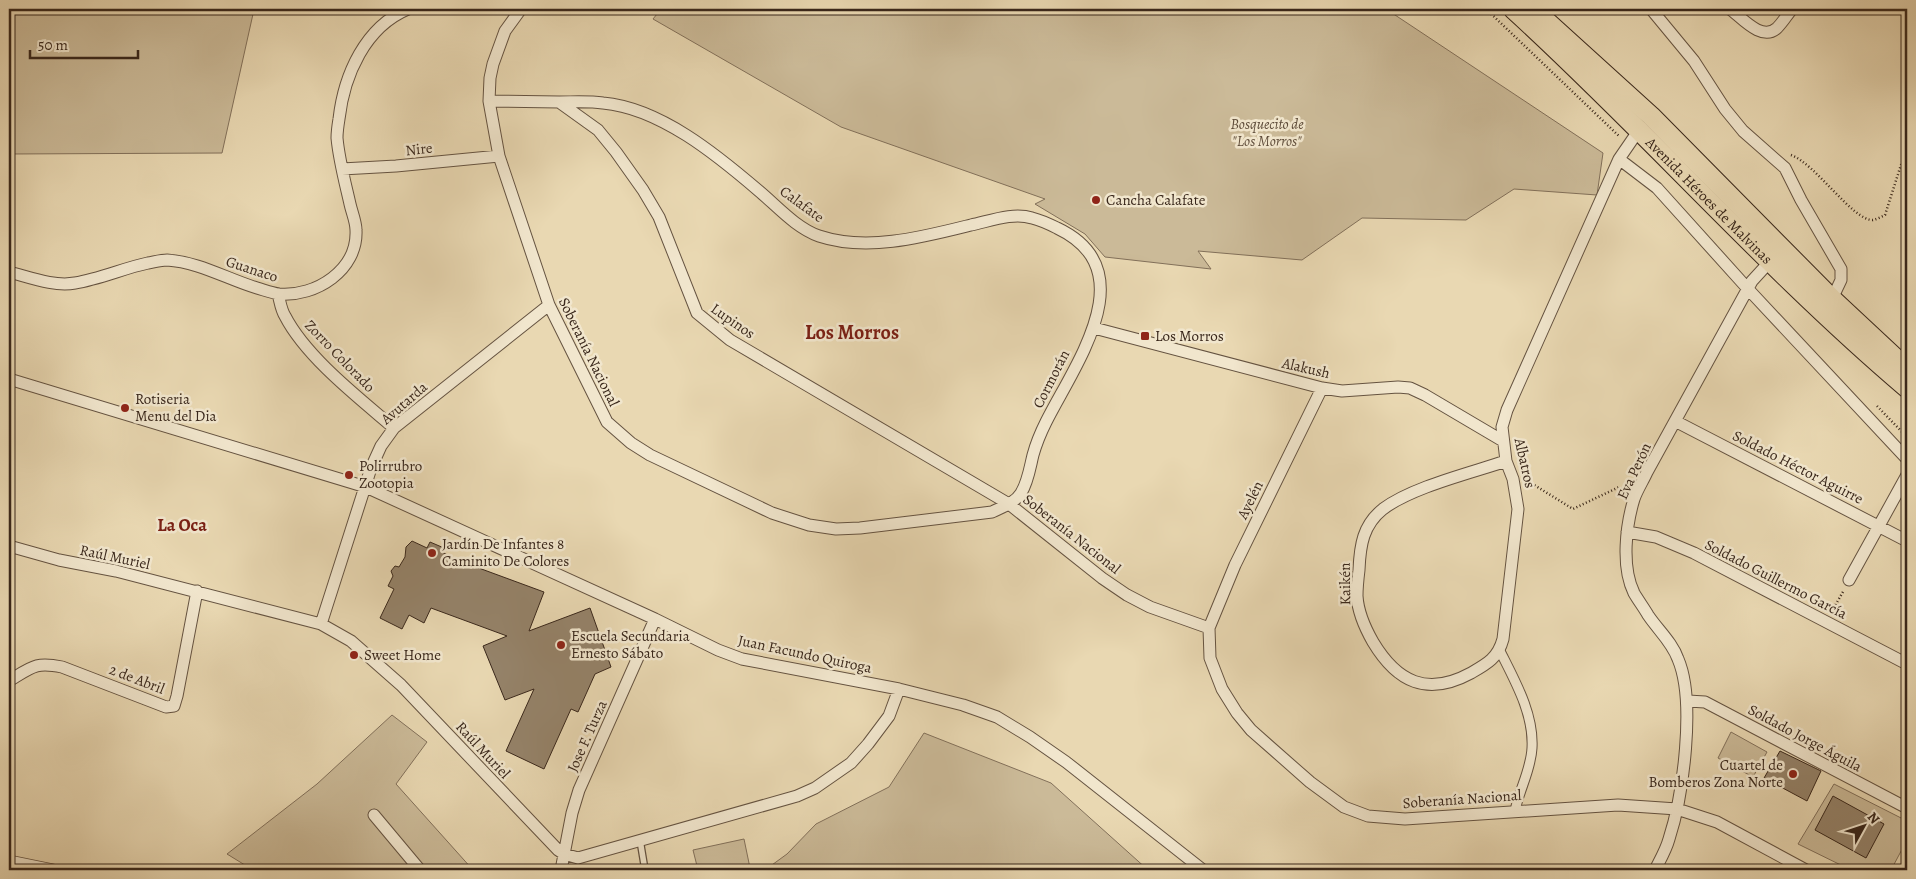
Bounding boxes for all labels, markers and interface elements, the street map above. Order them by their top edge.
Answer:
scale bar [30,28,138,60]
text: 50 m [38,35,68,55]
park label: Bosquecito de "Los Morros" [1230,114,1304,151]
street label: Avenida Héroes de Malvinas [1640,132,1777,268]
street label: Nire [404,138,434,160]
street label: Calafate [776,181,829,227]
place label: Cancha Calafate [1106,190,1206,210]
marker: Cancha Calafate [1090,194,1102,206]
street label: Guanaco [223,251,281,287]
street label: Soberanía Nacional [554,294,624,410]
street label: Lupinos [707,299,759,343]
street label: Zorro Colorado [300,316,380,396]
district label: Los Morros [805,319,899,346]
place label: Los Morros [1155,326,1224,346]
marker: Los Morros [1139,330,1151,342]
street label: Cormorán [1028,346,1074,412]
street label: Alakush [1279,353,1332,383]
street label: Avutarda [376,377,432,430]
place label: Rotiseria Menu del Dia [135,389,217,426]
marker: Rotiseria Menu del Dia [119,402,131,414]
street label: Soldado Héctor Aguirre [1729,425,1867,509]
street label: Albatros [1509,435,1540,490]
street label: Eva Perón [1612,439,1656,503]
place label: Polirrubro Zootopia [359,456,422,493]
marker: Polirrubro Zootopia [343,469,355,481]
street label: Ayelén [1232,478,1268,523]
street label: Soberanía Nacional [1019,490,1125,579]
district label: La Oca [157,513,207,537]
place label: Jardín De Infantes 8 Caminito De Colores [442,534,569,571]
street label: Soldado Guillermo García [1701,534,1851,624]
street label: Raúl Muriel [78,540,152,574]
marker: Jardín De Infantes 8 Caminito De Colores [426,547,438,559]
street label: Kaikén [1335,563,1355,605]
place label: Escuela Secundaria Ernesto Sábato [571,626,690,663]
street label: Juan Facundo Quiroga [736,630,874,678]
marker: Escuela Secundaria Ernesto Sábato [555,639,567,651]
place label: Sweet Home [364,645,441,665]
marker: Sweet Home [348,649,360,661]
street label: 2 de Abril [107,659,168,699]
street label: Jose F. Turza [562,697,612,775]
street label: Soldado Jorge Águila [1745,700,1865,776]
street label: Raúl Muriel [451,717,515,783]
place label: Cuartel de Bomberos Zona Norte [1649,755,1783,792]
marker: Cuartel de Bomberos Zona Norte [1787,768,1799,780]
street label: Soberanía Nacional [1402,785,1522,813]
north arrow [1838,802,1888,852]
text: N [1863,808,1884,828]

